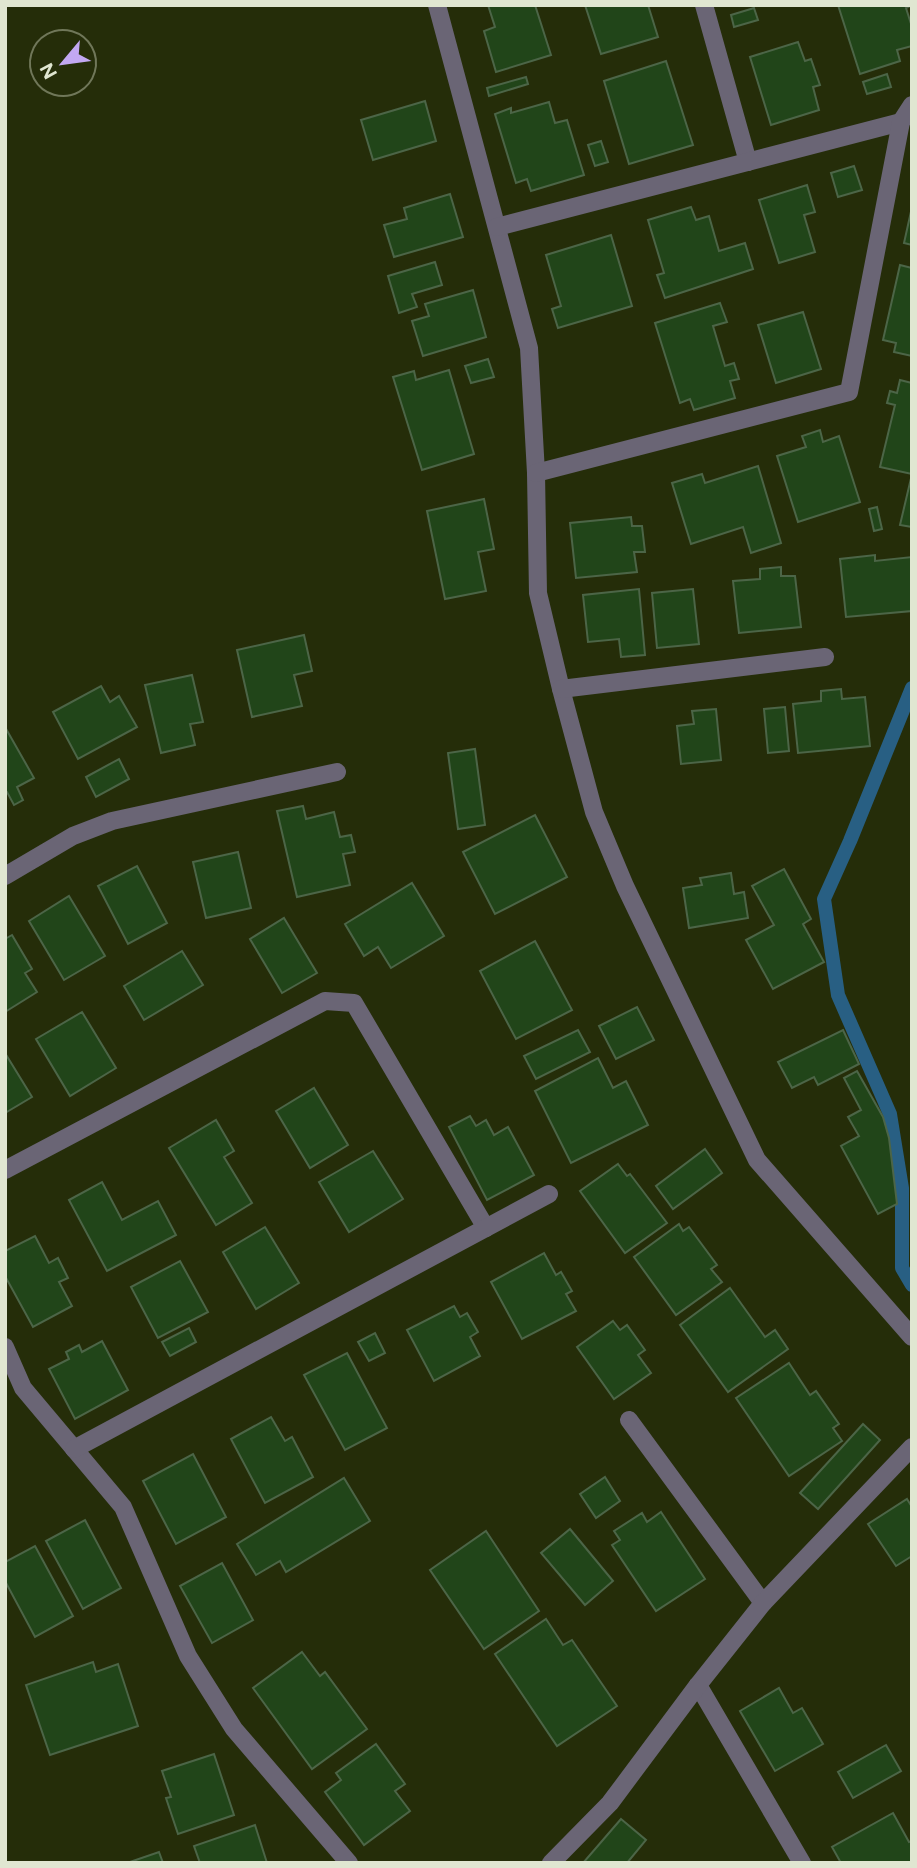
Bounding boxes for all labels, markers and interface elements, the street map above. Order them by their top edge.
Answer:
north arrow [28,28,98,98]
text: N [35,59,62,83]

